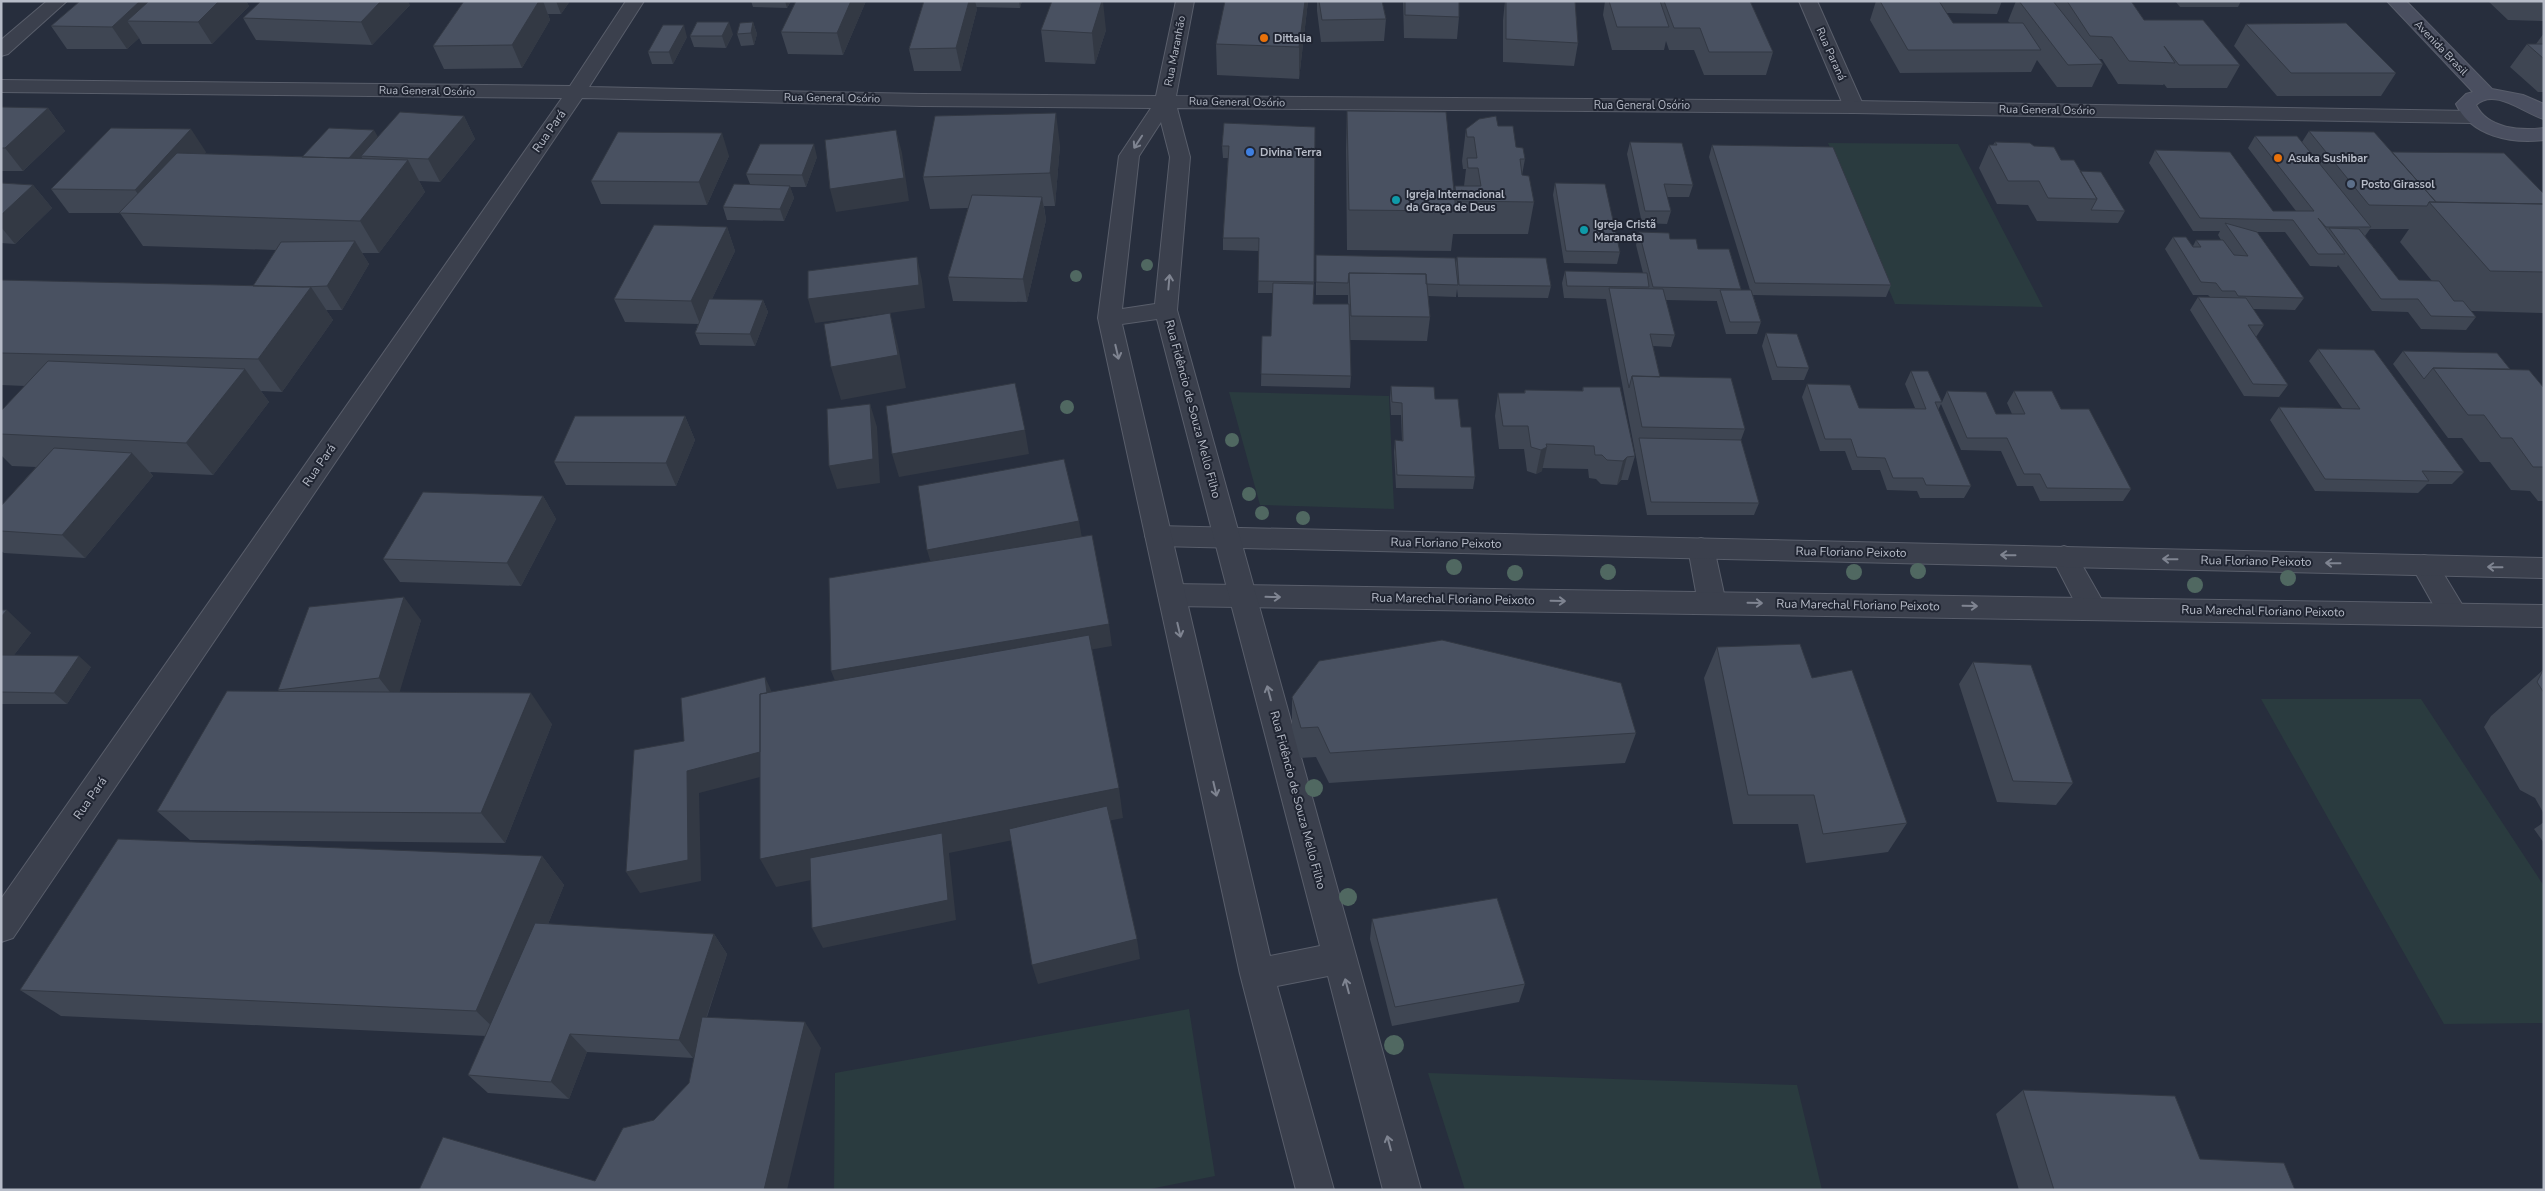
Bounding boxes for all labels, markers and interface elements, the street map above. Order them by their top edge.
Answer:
street label: Rua Maranhão [1161,14,1189,88]
street label: Avenida Brasil [2411,17,2472,79]
street label: Rua Paraná [1813,25,1849,83]
place label: Dittalia [1274,31,1312,46]
marker: Dittalia [1258,32,1270,44]
street label: Rua General Osório [379,83,475,99]
street label: Rua General Osório [784,90,880,106]
street label: Rua General Osório [1189,94,1285,110]
street label: Rua General Osório [1594,98,1690,113]
street label: Rua General Osório [1999,102,2095,118]
street label: Rua Pará [529,107,569,155]
one-way arrow [1133,135,1144,149]
place label: Divina Terra [1260,145,1322,160]
marker: Divina Terra [1244,146,1256,158]
place label: Asuka Sushibar [2288,151,2368,166]
marker: Asuka Sushibar [2272,152,2284,164]
place label: Posto Girassol [2361,177,2435,192]
marker: Posto Girassol [2345,178,2357,190]
place label: Igreja Internacional da Graça de Deus [1406,187,1505,215]
marker: Igreja Internacional da Graça de Deus [1390,194,1402,206]
place label: Igreja Cristã Maranata [1594,217,1656,245]
marker: Igreja Cristã Maranata [1578,224,1590,236]
one-way arrow [1164,274,1173,290]
street label: Rua Fidêncio de Souza Mello Filho [1161,318,1225,500]
one-way arrow [1113,344,1122,360]
street label: Rua Pará [299,441,339,489]
street label: Rua Floriano Peixoto [1390,534,1502,552]
street label: Rua Floriano Peixoto [1795,543,1907,561]
one-way arrow [2000,550,2016,560]
street label: Rua Floriano Peixoto [2200,552,2312,570]
one-way arrow [2162,554,2178,564]
one-way arrow [2325,558,2341,568]
one-way arrow [2487,562,2503,571]
street label: Rua Marechal Floriano Peixoto [1371,590,1535,608]
one-way arrow [1264,592,1281,602]
one-way arrow [1550,596,1566,606]
street label: Rua Marechal Floriano Peixoto [1776,596,1940,614]
one-way arrow [1747,598,1763,608]
one-way arrow [1962,601,1978,611]
street label: Rua Marechal Floriano Peixoto [2181,602,2345,620]
one-way arrow [1175,622,1185,638]
one-way arrow [1264,686,1274,702]
street label: Rua Fidêncio de Souza Mello Filho [1266,709,1330,891]
street label: Rua Pará [70,774,110,822]
one-way arrow [1211,780,1221,796]
one-way arrow [1342,978,1351,994]
one-way arrow [1384,1135,1393,1151]

